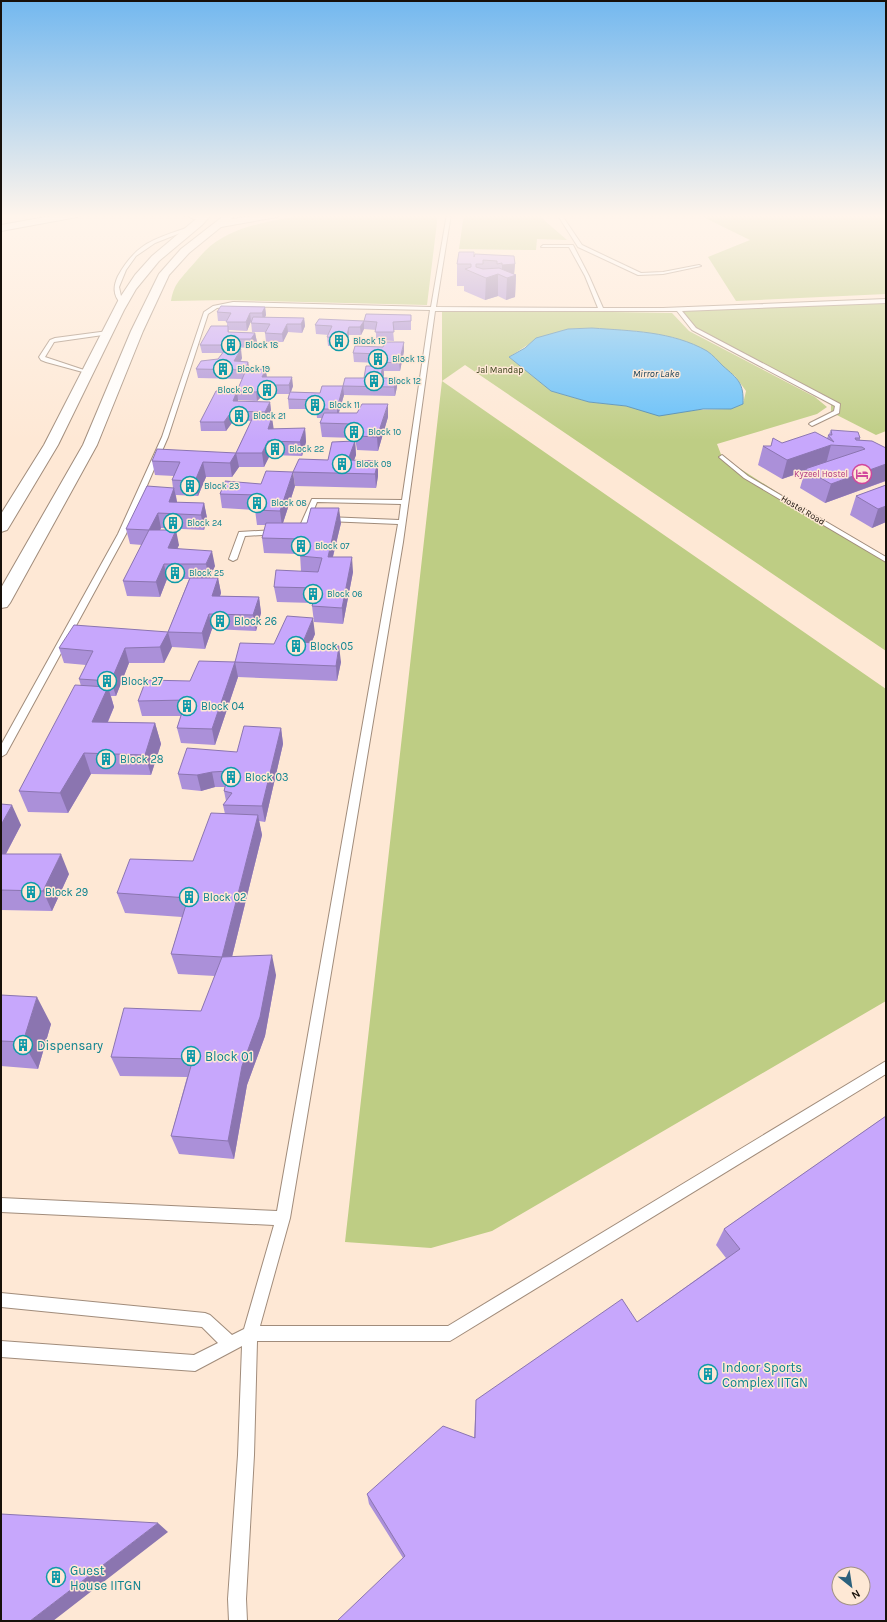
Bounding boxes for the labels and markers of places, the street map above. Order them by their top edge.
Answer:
building icon: Block 15 [328,330,350,352]
building icon: Block 18 [220,334,242,356]
place label: Block 15 [353,336,386,346]
place label: Block 18 [245,340,279,350]
building icon: Block 13 [367,348,389,370]
place label: Block 13 [392,354,425,364]
building icon: Block 19 [212,358,234,380]
place label: Block 19 [237,364,270,374]
building icon: Block 12 [363,370,385,392]
place label: Block 12 [388,376,421,386]
building icon: Block 20 [256,379,278,401]
place label: Block 20 [218,385,253,395]
building icon: Block 11 [304,394,326,416]
place label: Block 11 [329,400,360,410]
building icon: Block 21 [228,405,250,427]
place label: Block 21 [253,411,286,421]
building icon: Block 10 [343,421,365,443]
place label: Block 10 [368,427,401,437]
building icon: Block 22 [264,438,286,460]
place label: Block 22 [289,444,324,454]
building icon: Block 09 [331,453,353,475]
place label: Block 09 [356,459,391,469]
hotel icon: Kyzeel Hostel [851,463,873,485]
place label: Kyzeel Hostel [794,469,848,479]
building icon: Block 23 [179,475,201,497]
place label: Block 23 [204,481,239,491]
building icon: Block 08 [246,492,268,514]
place label: Block 08 [271,498,307,508]
building icon: Block 24 [162,512,184,534]
place label: Block 24 [187,518,222,528]
building icon: Block 07 [290,535,312,557]
place label: Block 07 [315,541,350,551]
building icon: Block 25 [164,562,186,584]
place label: Block 25 [189,568,224,578]
building icon: Block 06 [302,583,324,605]
place label: Block 06 [327,589,362,599]
building icon: Block 26 [209,610,231,632]
place label: Block 26 [234,615,277,628]
building icon: Block 05 [285,635,307,657]
place label: Block 05 [310,640,353,653]
building icon: Block 27 [96,670,118,692]
place label: Block 27 [121,675,163,688]
building icon: Block 04 [176,695,198,717]
place label: Block 04 [201,700,244,713]
building icon: Block 28 [95,748,117,770]
place label: Block 28 [120,753,164,766]
building icon: Block 03 [220,766,242,788]
place label: Block 03 [245,771,288,784]
building icon: Block 29 [20,881,42,903]
place label: Block 29 [45,886,88,899]
building icon: Block 02 [178,886,200,908]
place label: Block 02 [203,891,246,904]
building icon: Dispensary [12,1034,34,1056]
place label: Dispensary [37,1038,103,1053]
building icon: Block 01 [180,1045,202,1067]
place label: Block 01 [205,1049,253,1064]
place label: Indoor Sports Complex IITGN [722,1360,808,1390]
building icon: Indoor Sports Complex IITGN [697,1363,719,1385]
place label: Guest House IITGN [70,1563,141,1593]
building icon: Guest House IITGN [45,1566,67,1588]

